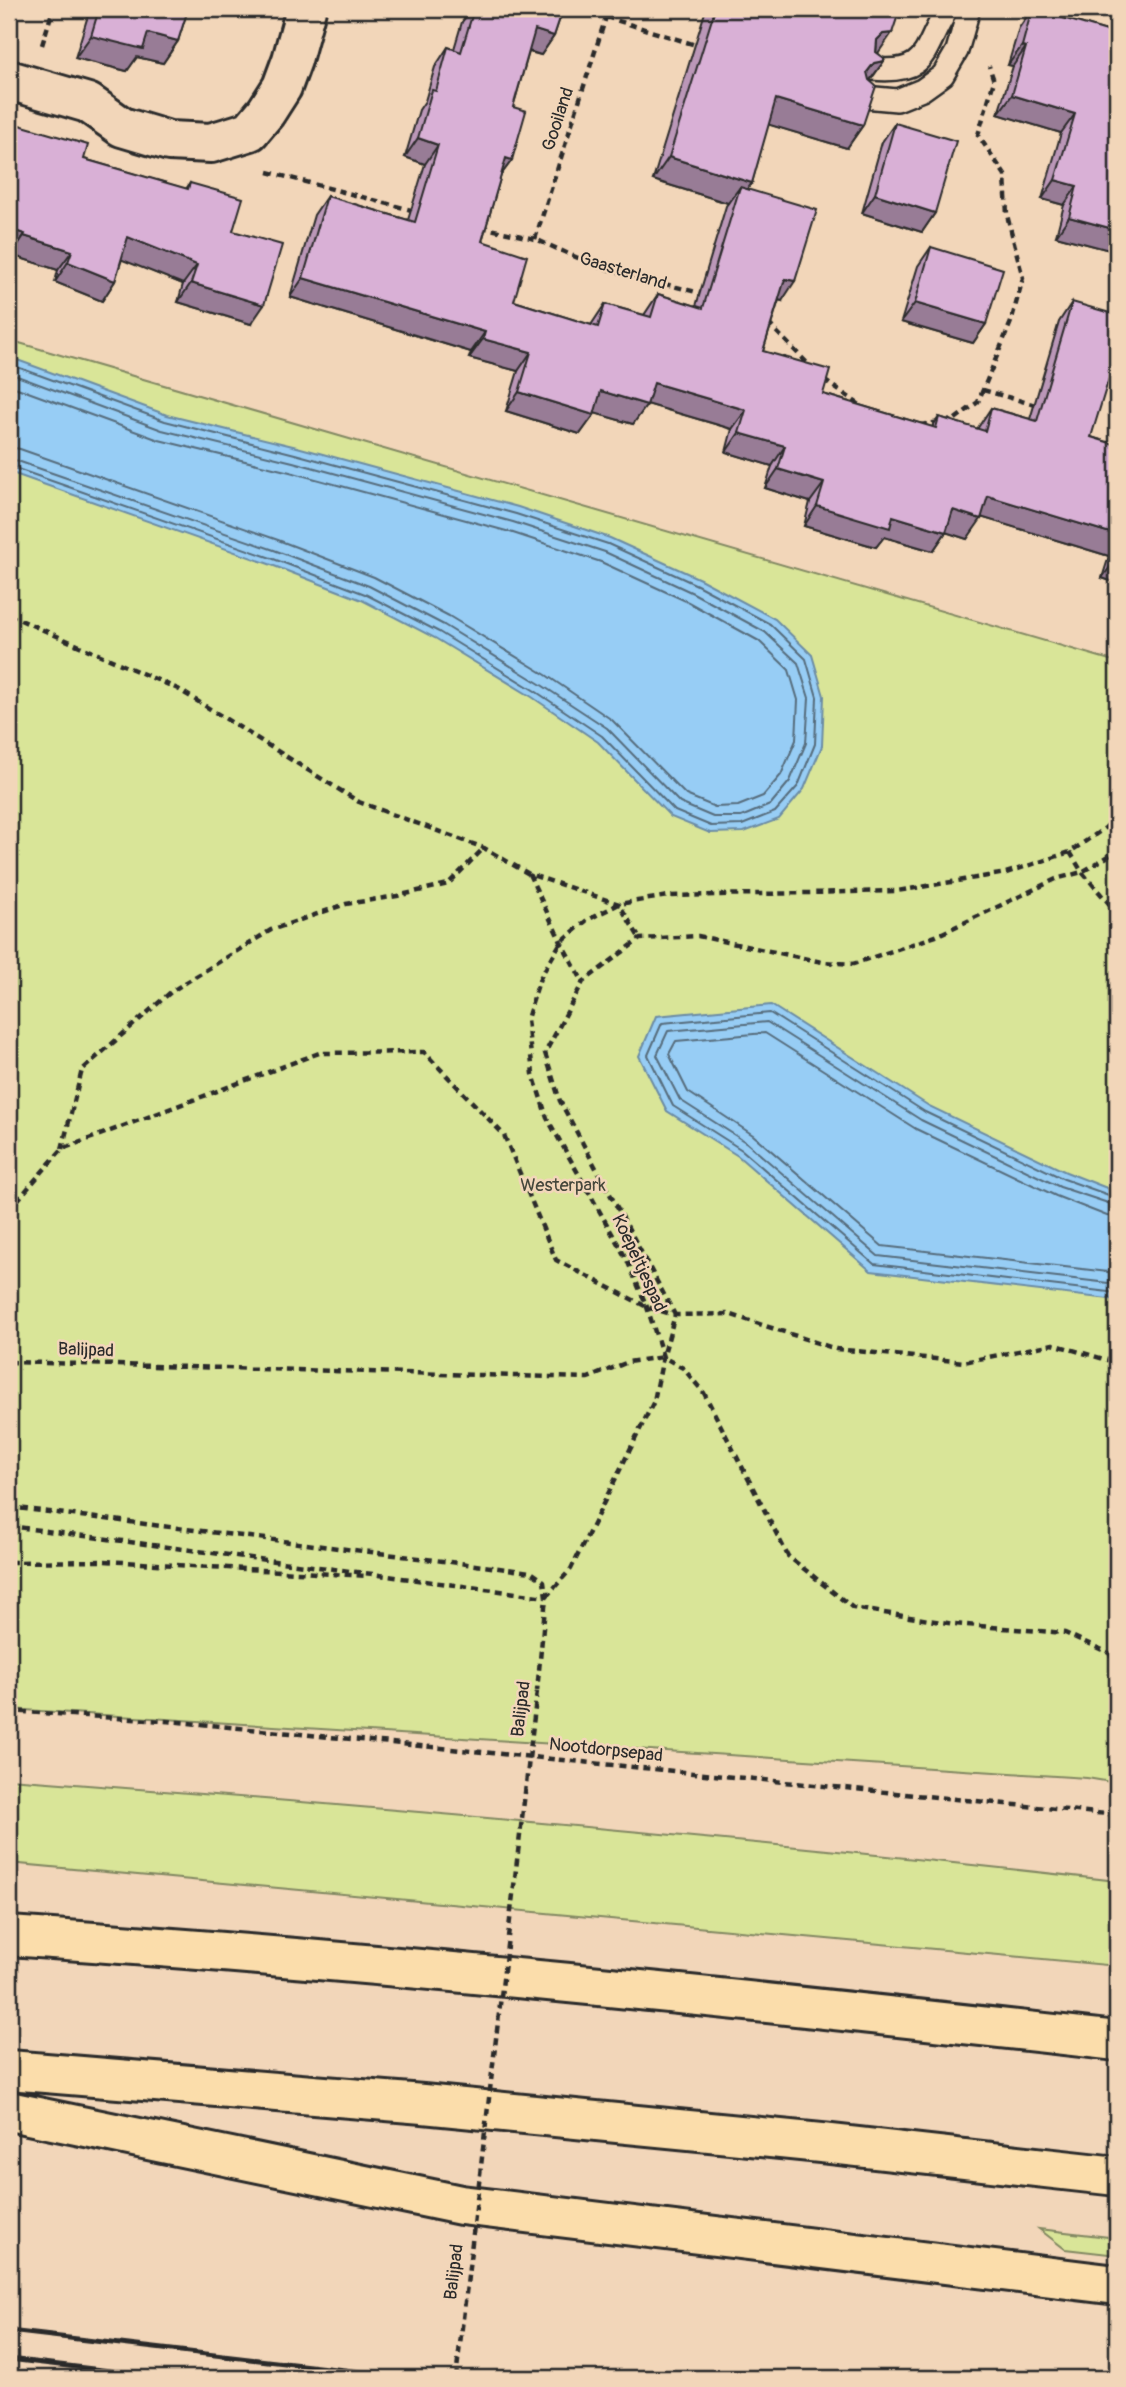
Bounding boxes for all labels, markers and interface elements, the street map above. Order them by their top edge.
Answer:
street label: Gooiland [537,84,579,154]
street label: Gaasterland [576,247,670,295]
park label: Westerpark [520,1174,606,1197]
street label: Koepeltjespad [606,1211,672,1315]
street label: Balijpad [57,1338,115,1362]
street label: Balijpad [506,1680,536,1738]
street label: Nootdorpsepad [548,1733,664,1767]
street label: Balijpad [439,2243,469,2301]

